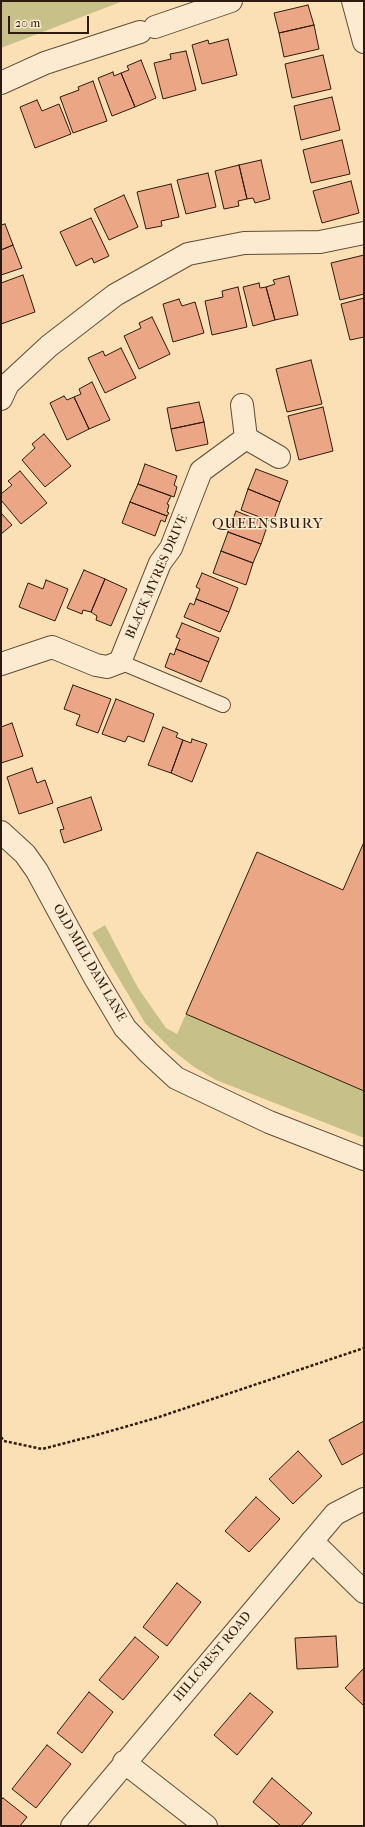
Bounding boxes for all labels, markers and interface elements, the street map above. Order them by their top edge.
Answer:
scale bar [10,8,91,34]
text: 20 m [15,16,40,30]
street label: BLACK MYRES DRIVE [123,513,191,641]
district label: QUEENSBURY [212,515,324,533]
street label: OLD MILL DAM LANE [49,901,129,1025]
street label: HILLCREST ROAD [171,1609,255,1705]

